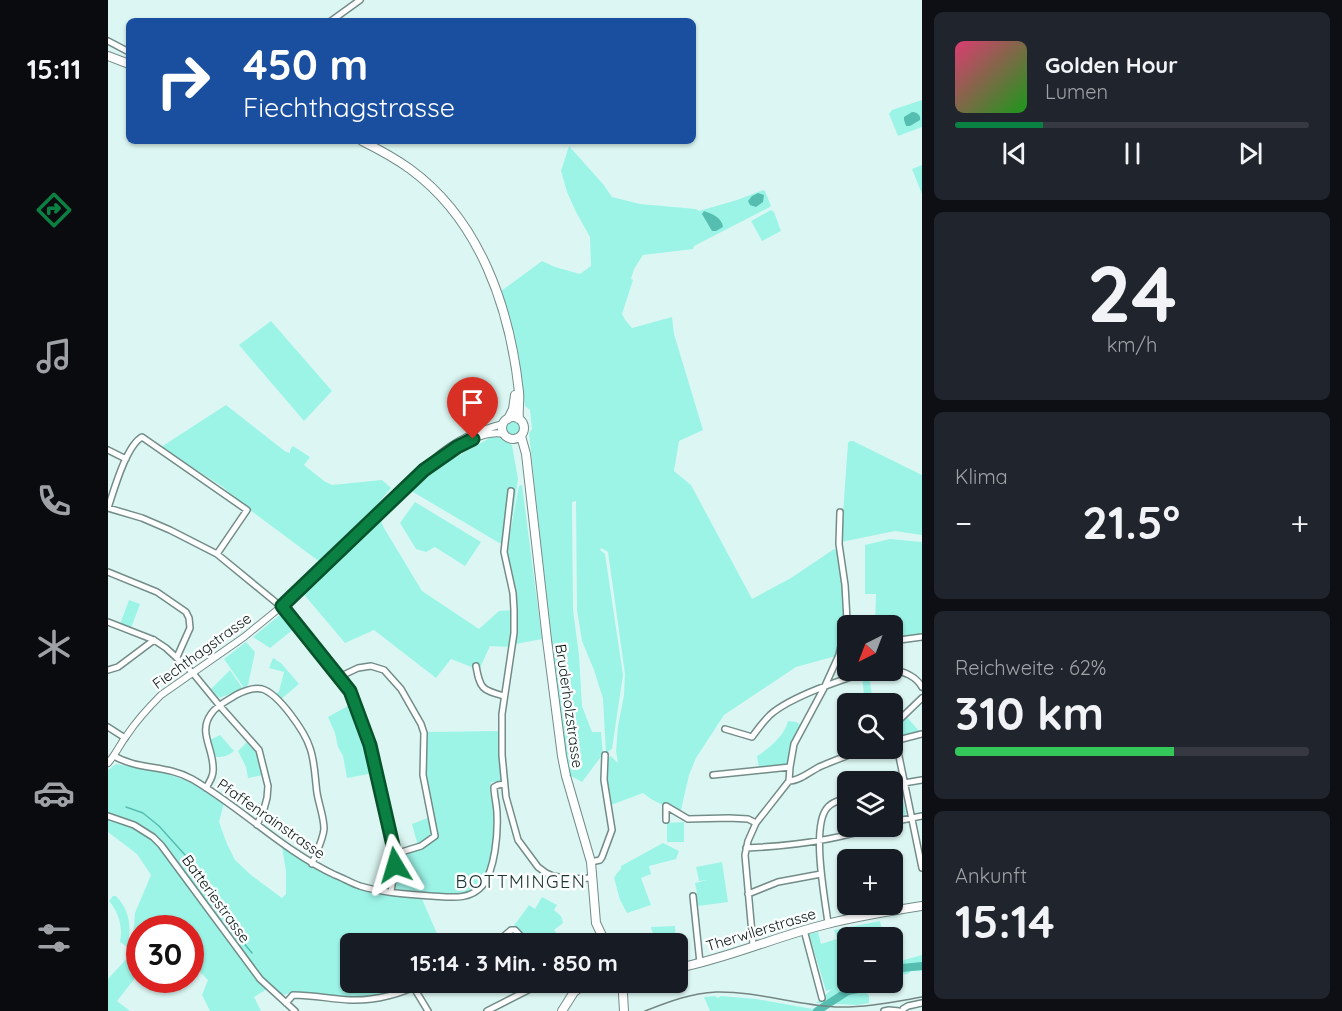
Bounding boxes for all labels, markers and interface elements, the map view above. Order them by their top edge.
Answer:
text: 450 m [243,38,368,91]
icon: right [144,42,222,120]
text: Golden Hour [1045,51,1178,79]
text: 15:11 [27,52,81,86]
text: Lumen [1045,79,1108,104]
text: Fiechthagstrasse [243,90,455,124]
icon: previous [998,137,1031,170]
icon: pause [1116,137,1149,170]
icon: next [1234,137,1267,170]
icon: directions [33,189,75,231]
text: 24 [1087,244,1177,342]
text: km/h [1107,332,1157,357]
icon: music [33,335,75,377]
pin [447,377,498,439]
icon: arrive [456,386,489,419]
text: Klima [955,464,1008,489]
icon: phone [33,480,75,522]
text: 21.5° [1082,494,1180,550]
text: − [955,502,972,543]
text: + [1290,502,1309,543]
street label: Fiechthagstrasse [148,608,255,693]
north arrow [837,615,903,681]
map controls [837,615,903,993]
icon: climate [33,626,75,668]
street label: Bruderholzstrasse [551,643,588,769]
text: Reichweite · 62% [955,655,1106,680]
text: 310 km [955,685,1104,741]
button: search [837,693,903,759]
button: layers [837,771,903,837]
icon: car [33,772,75,814]
street label: Pfaffenrainstrasse [214,774,329,863]
position arrow [363,833,427,897]
button: + [837,849,903,915]
street label: Batteriestrasse [178,851,255,946]
text: Ankunft [955,863,1027,888]
district label: BOTTMINGEN [456,870,586,893]
text: 15:14 [955,893,1055,949]
street label: Therwilerstrasse [704,904,818,955]
speed limit sign: 30 [126,915,204,993]
icon: filters [33,917,75,959]
button: − [837,927,903,993]
text: 15:14 · 3 Min. · 850 m [410,949,618,977]

